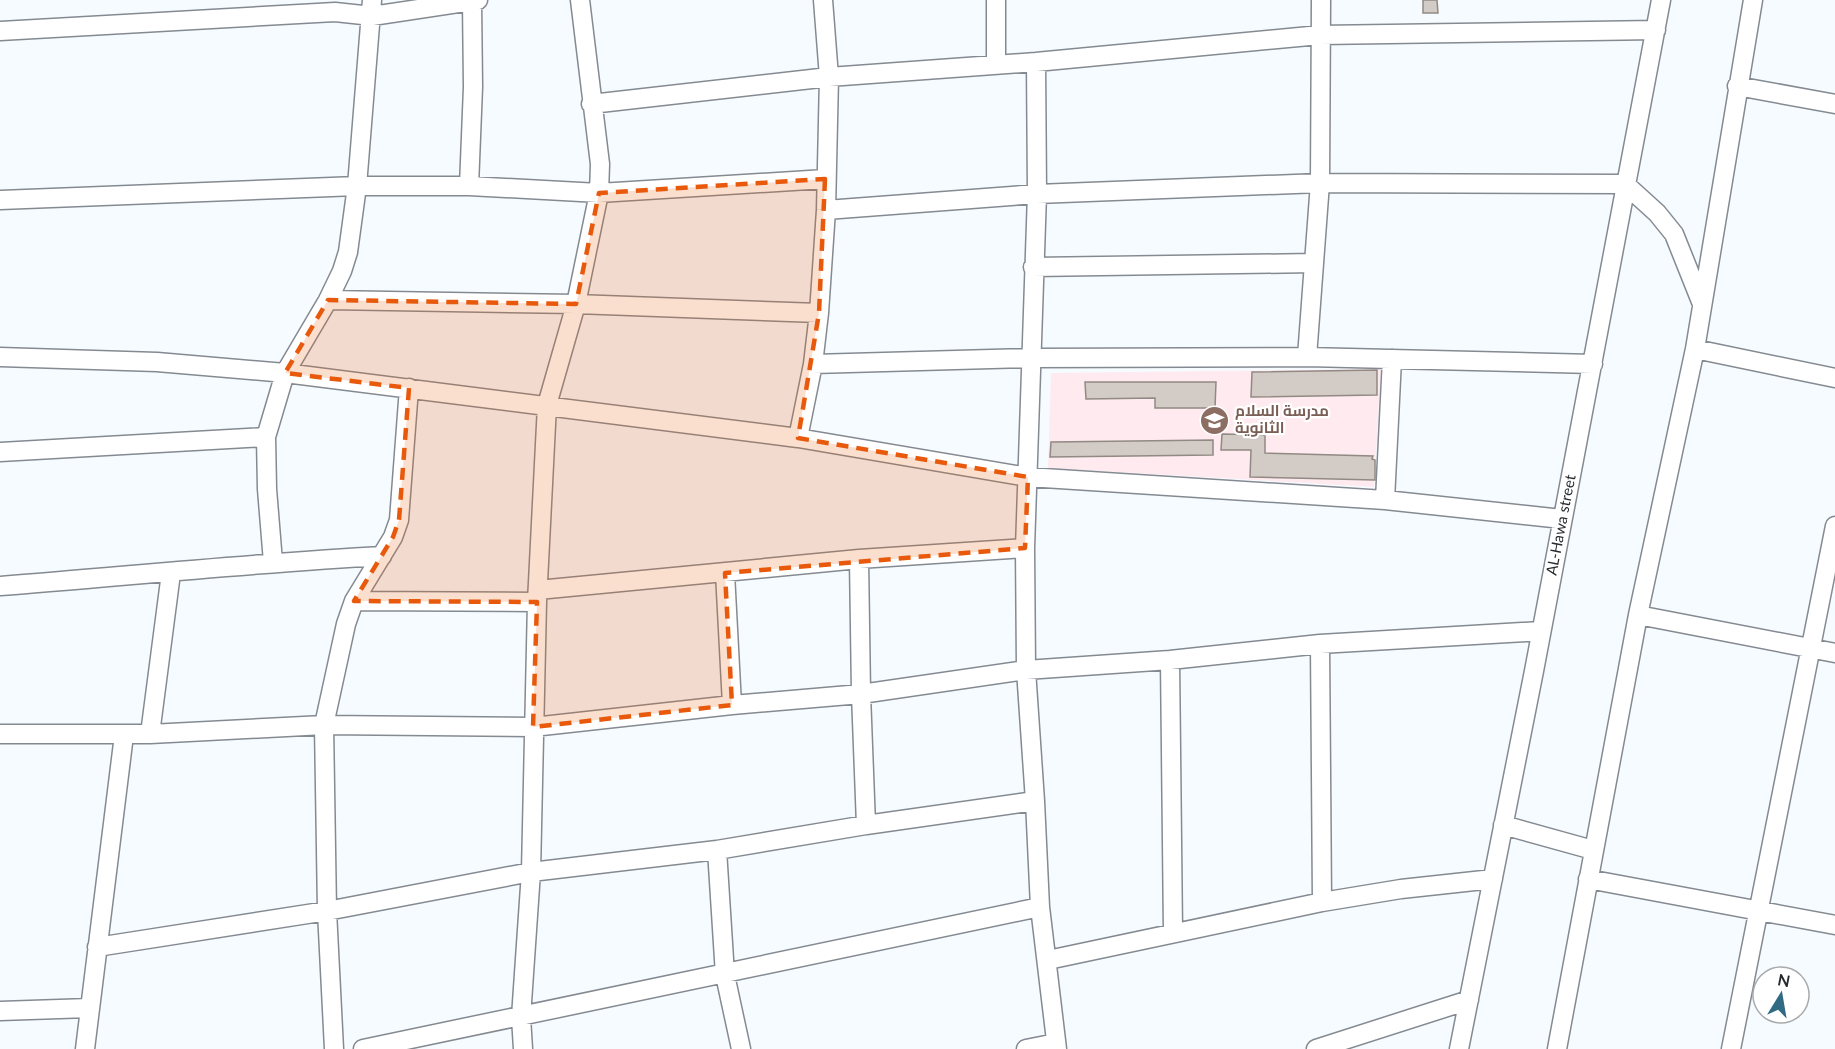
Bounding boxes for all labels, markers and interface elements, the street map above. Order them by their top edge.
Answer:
place label: مدرسة السلام الثانوية [1235,401,1329,437]
school or university icon: مدرسة السلام الثانوية [1198,404,1230,436]
street label: AL-Hawa street [1541,472,1579,577]
north arrow [1751,965,1811,1025]
text: N [1776,969,1792,990]

